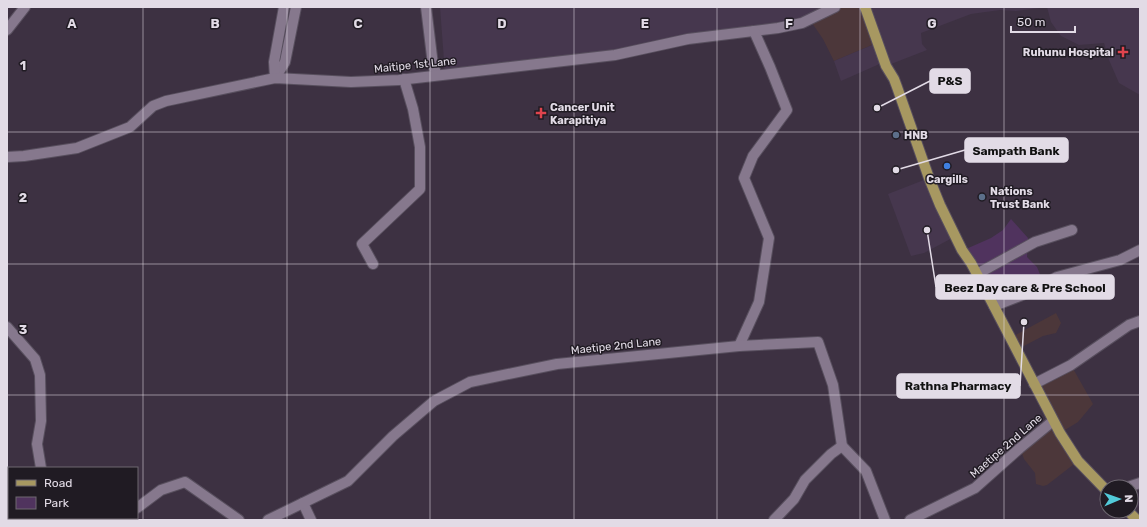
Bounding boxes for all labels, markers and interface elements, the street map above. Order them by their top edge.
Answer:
scale bar [1011,8,1075,34]
text: 50 m [1017,15,1045,29]
text: A [67,16,77,31]
text: B [210,16,220,31]
text: C [353,16,363,31]
text: D [497,16,507,31]
text: E [641,16,649,31]
text: F [785,16,793,31]
text: G [927,16,937,31]
place label: Ruhunu Hospital [1023,46,1114,59]
marker: Ruhunu Hospital [1117,46,1129,58]
street label: Maitipe 1st Lane [373,54,457,76]
text: 1 [20,58,26,73]
callout: P&S [930,69,970,93]
text: P&S [938,74,962,88]
place label: Cancer Unit Karapitiya [550,101,615,127]
marker: Cancer Unit Karapitiya [535,107,547,119]
place label: HNB [904,129,928,142]
marker: HNB [891,130,901,140]
callout: Sampath Bank [965,138,1068,162]
text: Sampath Bank [973,144,1059,158]
marker: Cargills [942,161,952,171]
place label: Cargills [926,173,968,186]
place label: Nations Trust Bank [990,185,1050,211]
text: 2 [19,190,27,205]
marker: Nations Trust Bank [977,192,987,202]
callout: Beez Day care & Pre School [936,275,1114,299]
text: Beez Day care & Pre School [944,281,1106,295]
text: 3 [19,322,28,337]
street label: Maetipe 2nd Lane [570,335,662,357]
callout: Rathna Pharmacy [897,374,1020,398]
text: Rathna Pharmacy [905,379,1011,393]
street label: Maetipe 2nd Lane [967,411,1045,481]
legend [8,467,138,519]
text: Road [44,476,72,490]
north arrow [1099,479,1139,519]
text: N [1122,494,1135,503]
text: Park [44,496,70,510]

